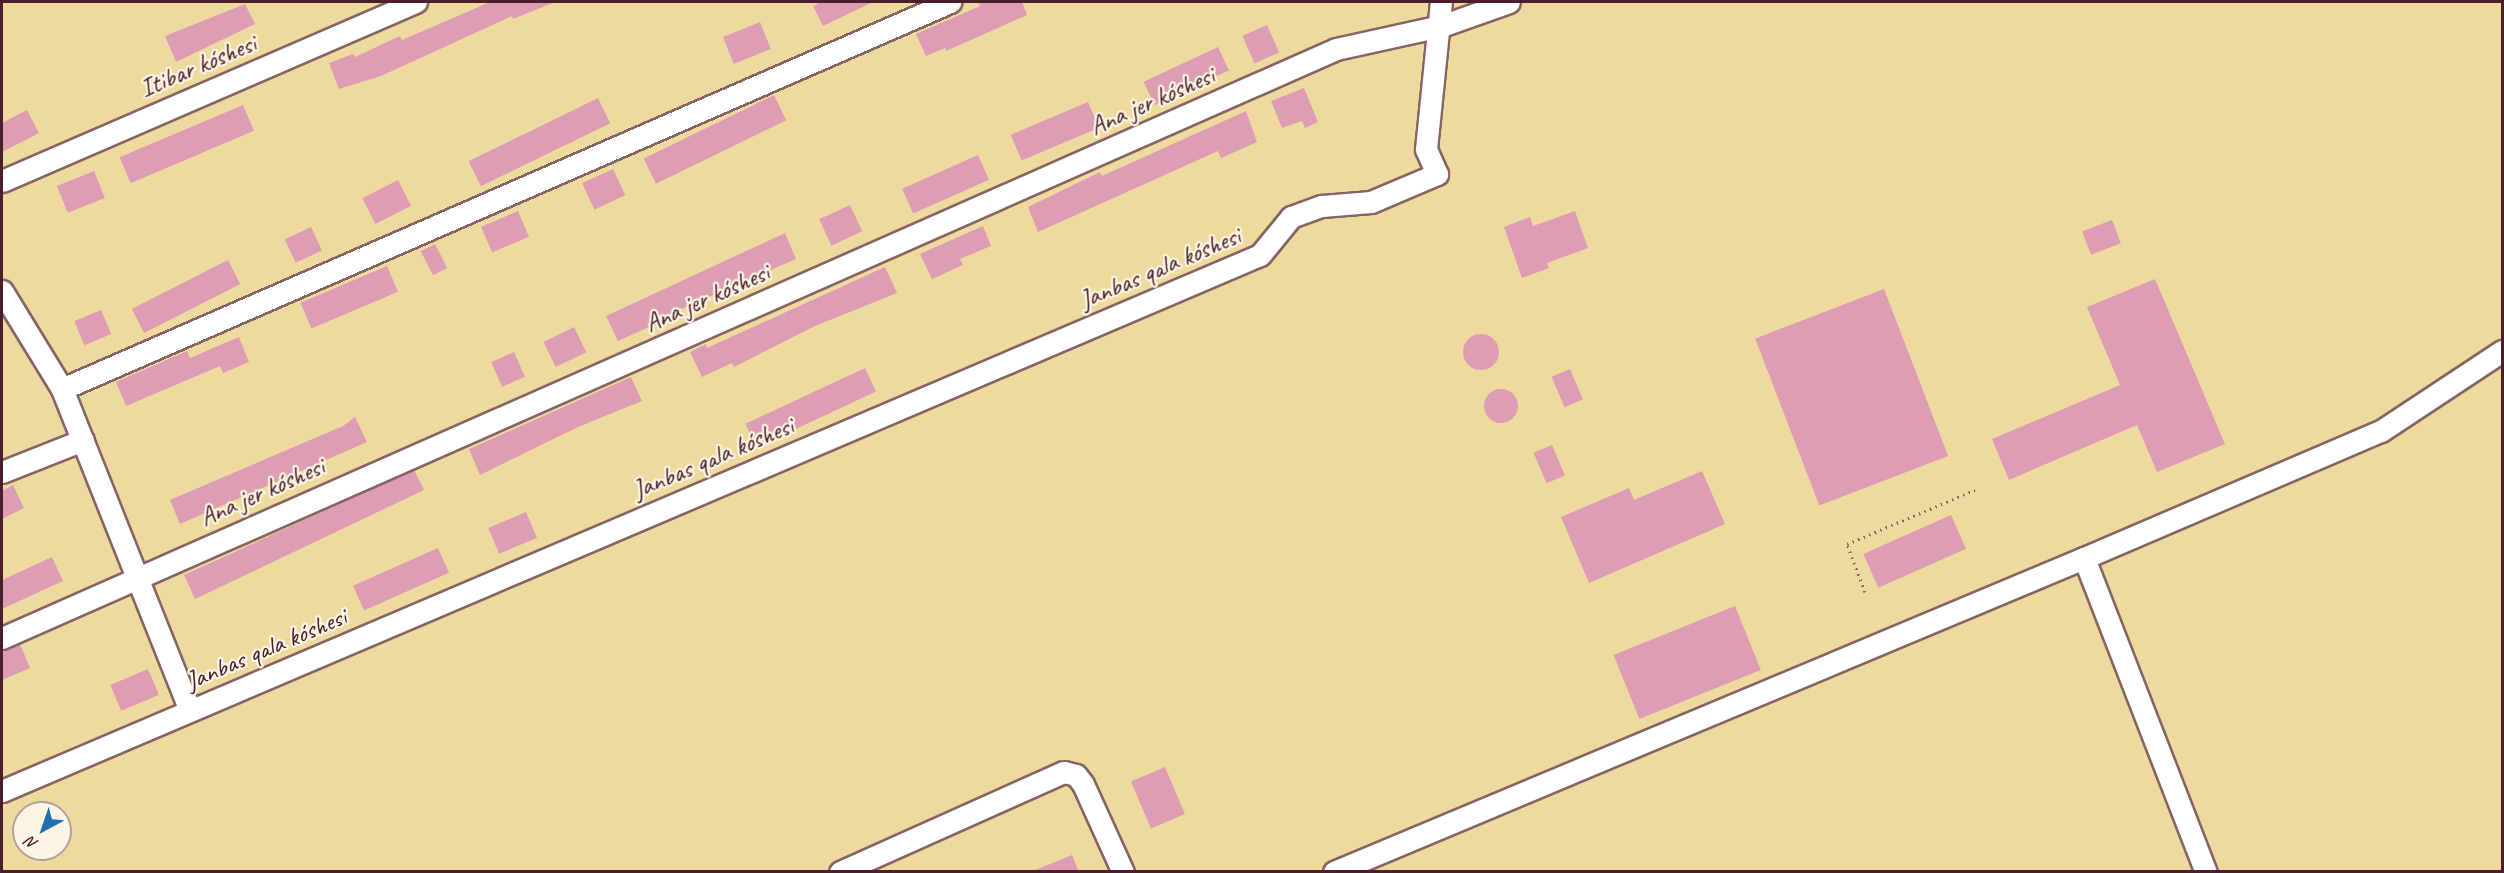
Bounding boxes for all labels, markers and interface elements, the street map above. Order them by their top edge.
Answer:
street label: Itibar kóshesi [135,28,261,104]
street label: Ana jer kóshesi [1085,60,1219,142]
street label: Janbas qala kóshesi [1075,220,1245,316]
street label: Ana jer kóshesi [640,257,774,339]
street label: Janbas qala kóshesi [628,410,798,506]
street label: Ana jer kóshesi [195,451,329,533]
street label: Janbas qala kóshesi [181,601,351,697]
north arrow [12,801,72,861]
text: N [21,832,42,854]

